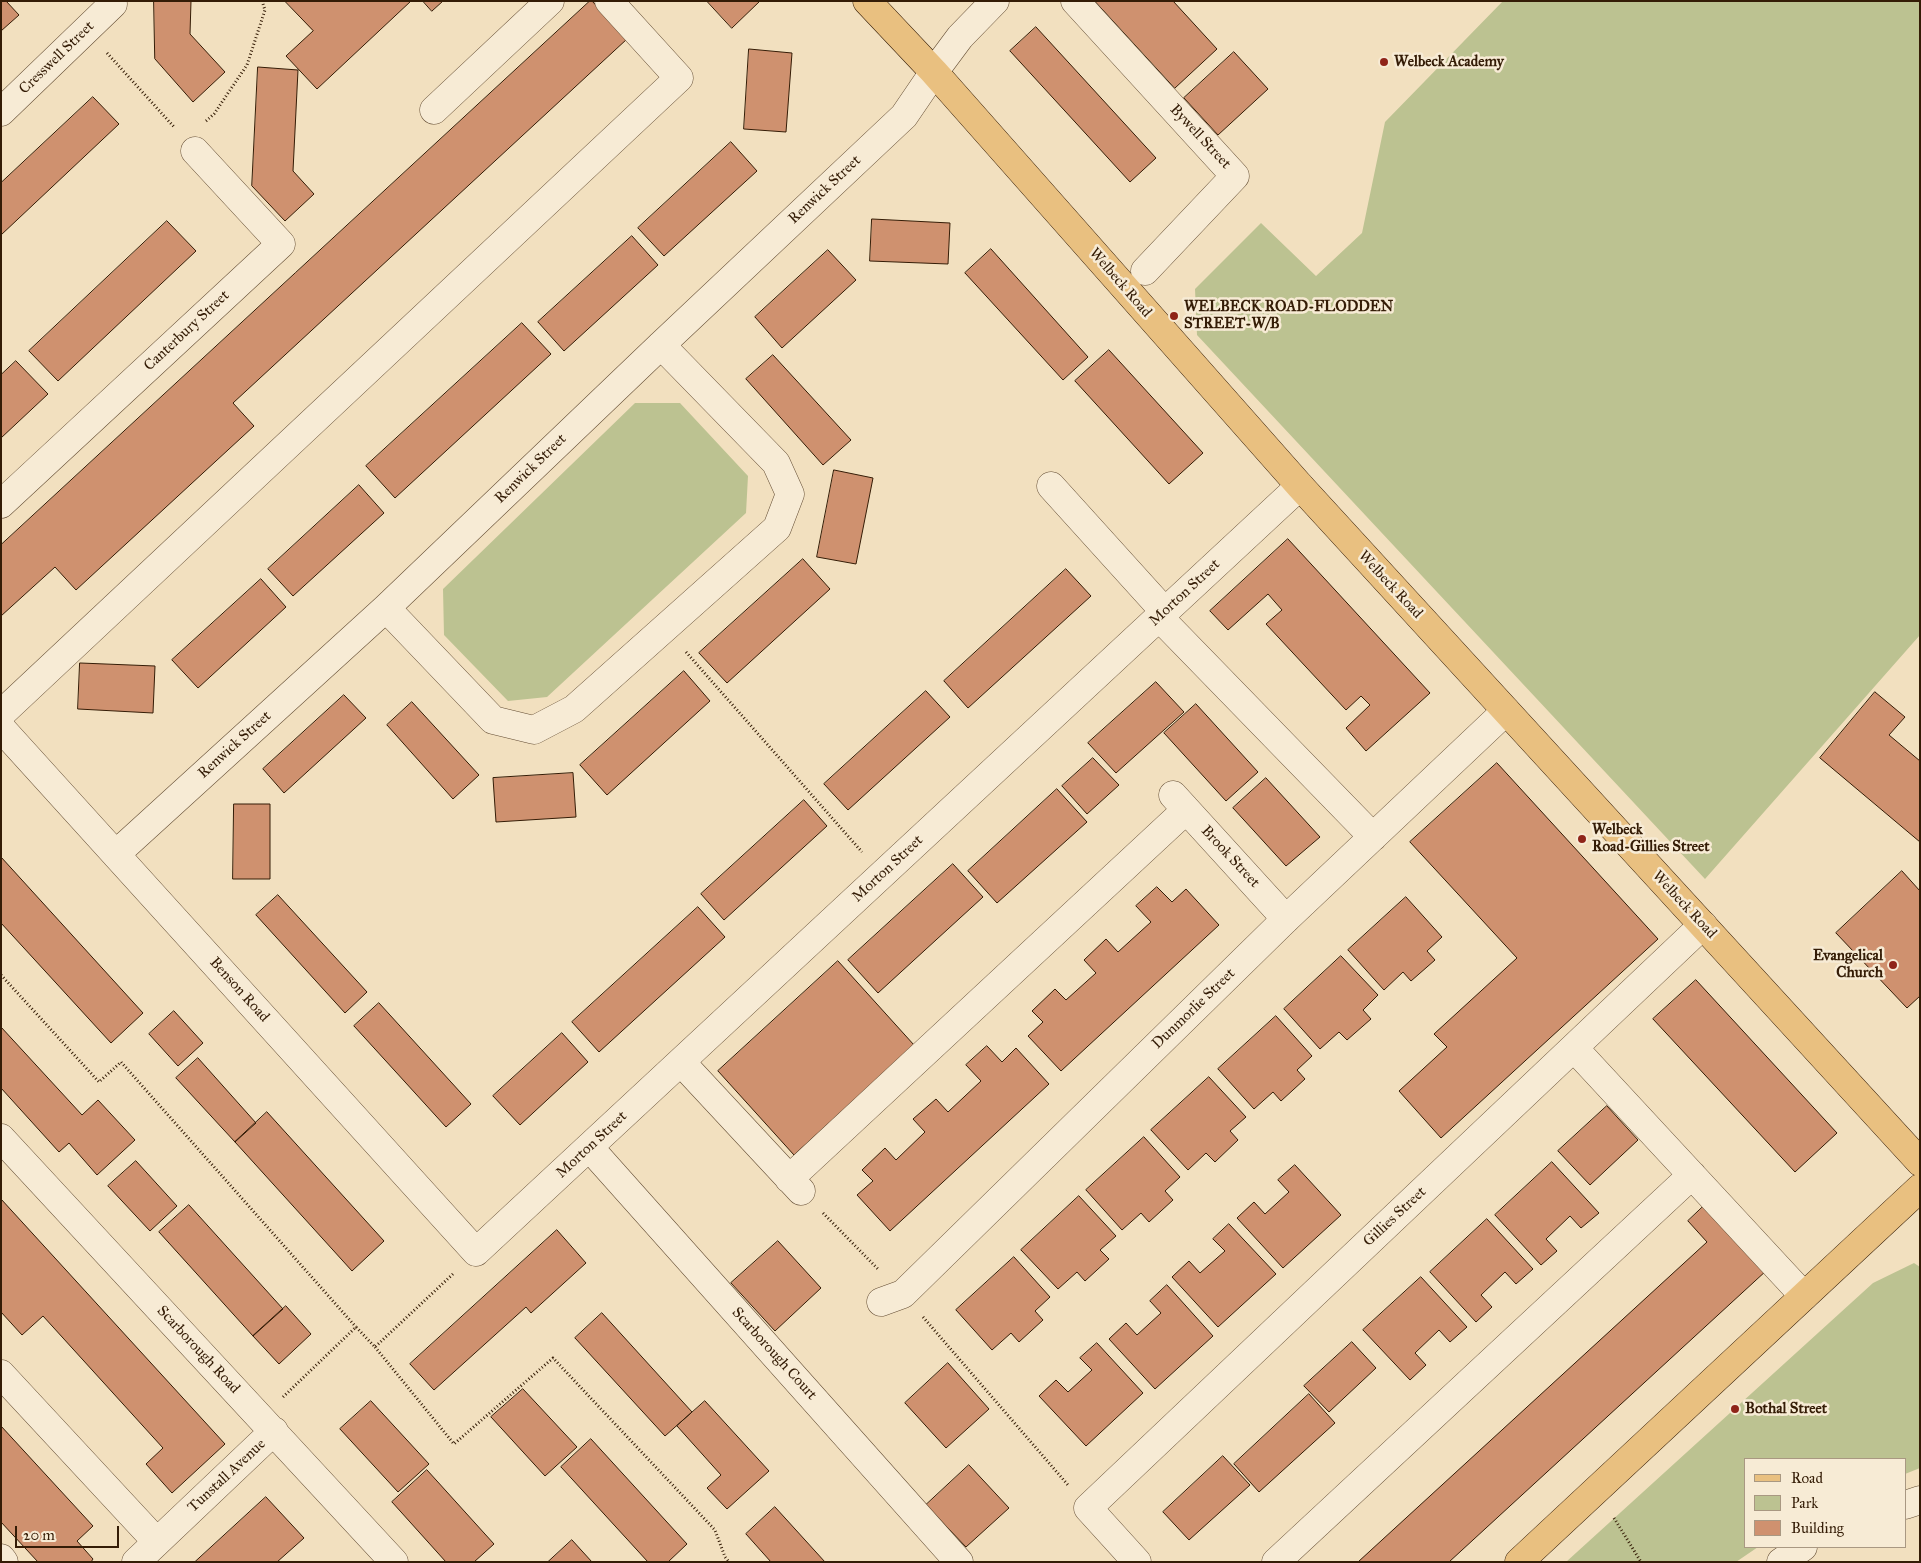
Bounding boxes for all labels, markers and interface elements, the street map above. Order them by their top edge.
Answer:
street label: Cresswell Street [16,18,98,98]
place label: Welbeck Academy [1394,53,1504,71]
marker: Welbeck Academy [1378,56,1390,68]
street label: Bywell Street [1166,101,1234,173]
street label: Renwick Street [785,152,865,228]
street label: Welbeck Road [1085,245,1155,321]
street label: Canterbury Street [141,287,233,375]
place label: WELBECK ROAD-FLODDEN STREET-W/B [1184,298,1393,333]
marker: WELBECK ROAD-FLODDEN STREET-W/B [1168,310,1180,322]
street label: Renwick Street [492,430,570,508]
street label: Welbeck Road [1354,547,1426,623]
street label: Morton Street [1146,556,1224,630]
street label: Renwick Street [195,707,275,783]
place label: Welbeck Road-Gillies Street [1592,821,1710,856]
street label: Brook Street [1197,822,1263,892]
street label: Morton Street [849,832,927,906]
marker: Welbeck Road-Gillies Street [1576,833,1588,845]
street label: Welbeck Road [1648,867,1720,943]
place label: Evangelical Church [1813,947,1883,982]
street label: Benson Road [205,954,273,1026]
marker: Evangelical Church [1887,959,1899,971]
street label: Dunmorlie Street [1149,965,1239,1053]
street label: Morton Street [553,1108,631,1182]
street label: Gillies Street [1360,1183,1430,1251]
street label: Scarborough Road [153,1302,243,1398]
street label: Scarborough Court [728,1304,820,1404]
place label: Bothal Street [1745,1400,1827,1418]
marker: Bothal Street [1729,1403,1741,1415]
street label: Tunstall Avenue [184,1435,270,1517]
legend [1744,1458,1906,1548]
text: Road [1791,1469,1823,1487]
text: Park [1791,1494,1818,1512]
scale bar [18,1516,121,1548]
text: Building [1791,1519,1844,1537]
text: 20 m [23,1526,55,1544]

